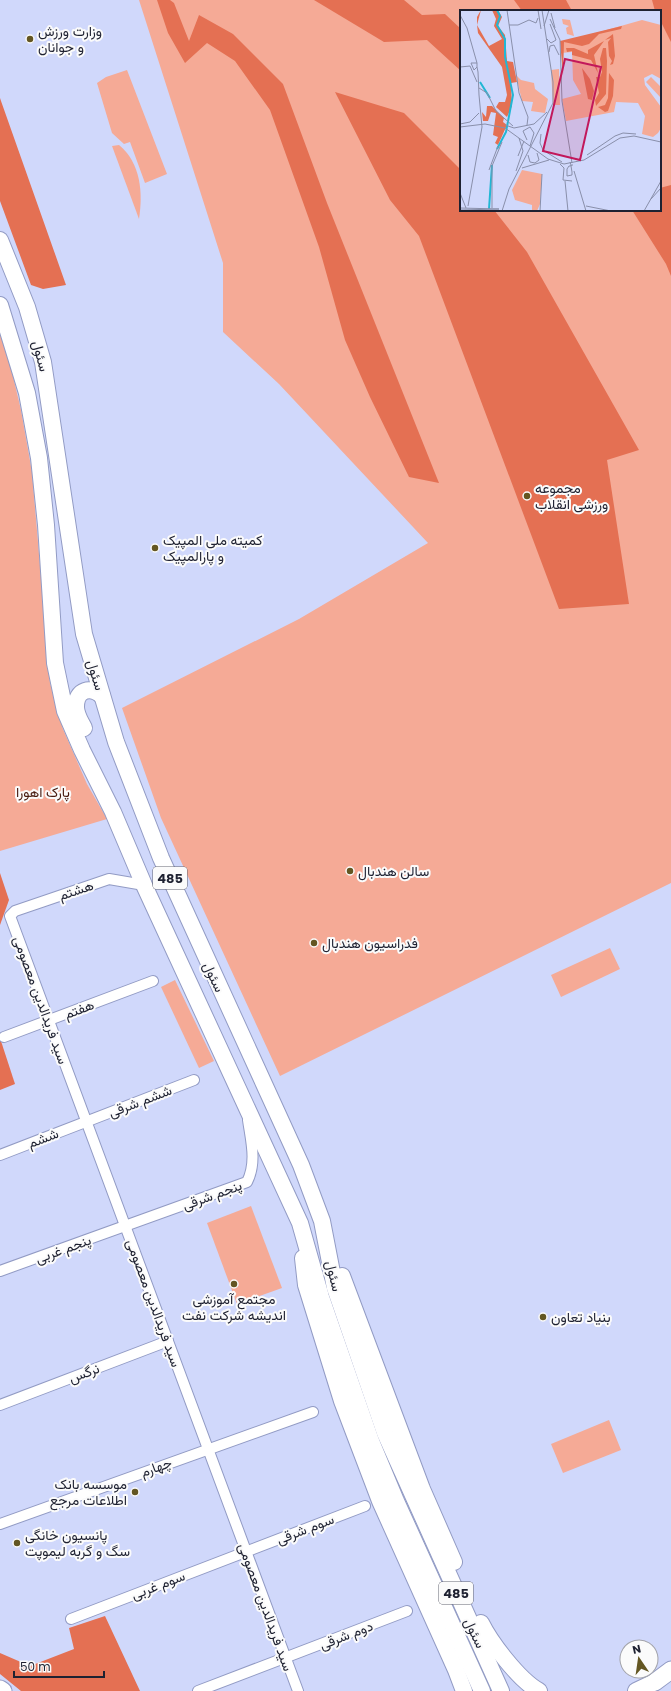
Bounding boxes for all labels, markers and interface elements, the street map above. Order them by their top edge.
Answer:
inset map [460,10,661,211]
place label: وزارت ورزش و جوانان [38,21,102,57]
marker: وزارت ورزش و جوانان [25,34,35,44]
street label: سئول [27,338,55,374]
place label: مجموعه ورزشی انقلاب [535,478,608,514]
marker: مجموعه ورزشی انقلاب [522,491,532,501]
place label: کمیته ملی المپیک و پارالمپیک [163,530,263,566]
marker: کمیته ملی المپیک و پارالمپیک [150,543,160,553]
street label: سئول [82,657,110,693]
park label: پارک اهورا [16,782,70,802]
place label: سالن هندبال [358,861,429,881]
marker: سالن هندبال [345,866,355,876]
road number: 485 [153,867,187,889]
street label: هشتم [56,875,96,905]
street label: سید فریدالدین معصومی [9,933,73,1067]
place label: فدراسیون هندبال [322,933,418,953]
marker: فدراسیون هندبال [309,938,319,948]
street label: سئول [198,959,230,995]
street label: هفتم [61,994,97,1024]
street label: ششم شرقی [105,1080,175,1122]
street label: ششم [25,1123,61,1153]
street label: پنجم شرقی [179,1175,245,1215]
street label: پنجم غربی [32,1230,94,1268]
street label: سید فریدالدین معصومی [122,1236,186,1370]
street label: سئول [321,1259,347,1293]
marker: مجتمع آموزشی اندیشه شرکت نفت [229,1279,239,1289]
place label: مجتمع آموزشی اندیشه شرکت نفت [182,1289,286,1325]
place label: بنیاد تعاون [551,1307,611,1327]
marker: بنیاد تعاون [538,1312,548,1322]
street label: نرگس [66,1358,102,1388]
street label: چهارم [138,1452,174,1482]
place label: موسسه بانک اطلاعات مرجع [50,1474,127,1511]
marker: موسسه بانک اطلاعات مرجع [130,1487,140,1497]
street label: سوم شرقی [273,1509,337,1549]
place label: پانسیون خانگی سگ و گربه لیموپت [25,1525,130,1561]
marker: پانسیون خانگی سگ و گربه لیموپت [12,1538,22,1548]
street label: سید فریدالدین معصومی [234,1540,298,1674]
street label: سوم غربی [128,1566,188,1604]
road number: 485 [439,1582,473,1604]
street label: سئول [459,1615,491,1651]
street label: دوم شرقی [316,1616,376,1654]
north arrow [619,1639,659,1679]
text: N [631,1641,643,1658]
scale bar [14,1653,104,1679]
text: 50 m [20,1658,51,1675]

